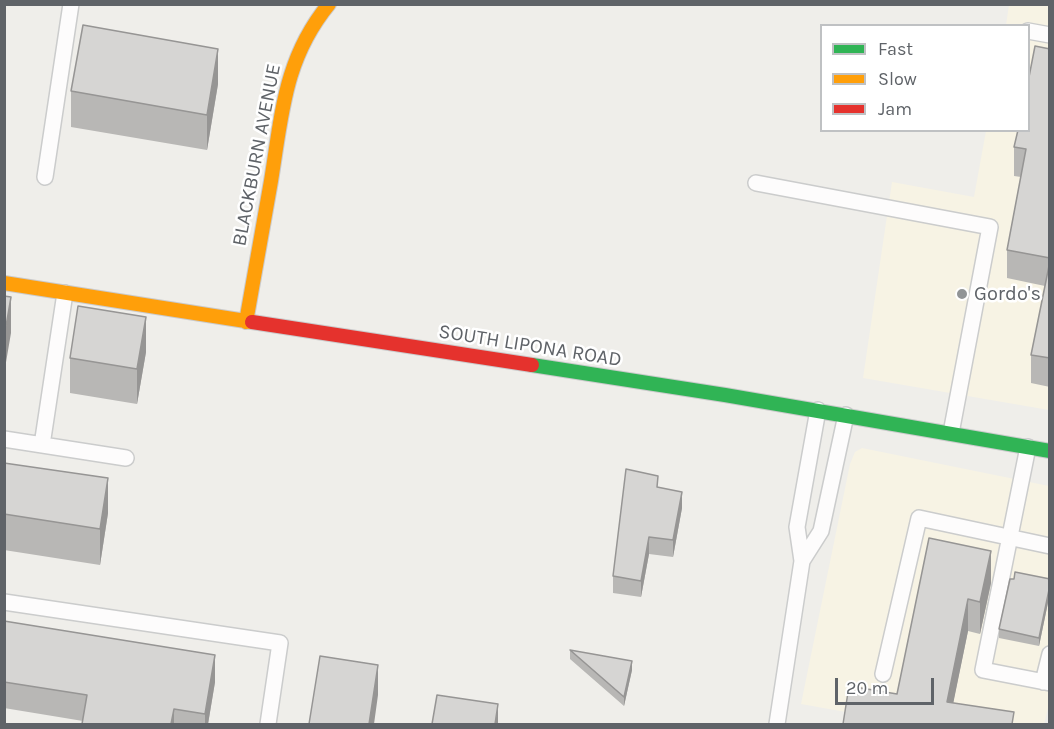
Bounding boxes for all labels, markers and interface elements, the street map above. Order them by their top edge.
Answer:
legend [820,24,1030,132]
text: Fast [878,38,913,60]
street label: BLACKBURN AVENUE [228,62,286,248]
text: Slow [878,68,917,90]
text: Jam [878,98,912,120]
place label: Gordo's [974,282,1041,306]
marker: Gordo's [955,287,969,301]
street label: SOUTH LIPONA ROAD [437,320,623,372]
scale bar [838,666,937,704]
text: 20 m [846,677,888,699]

